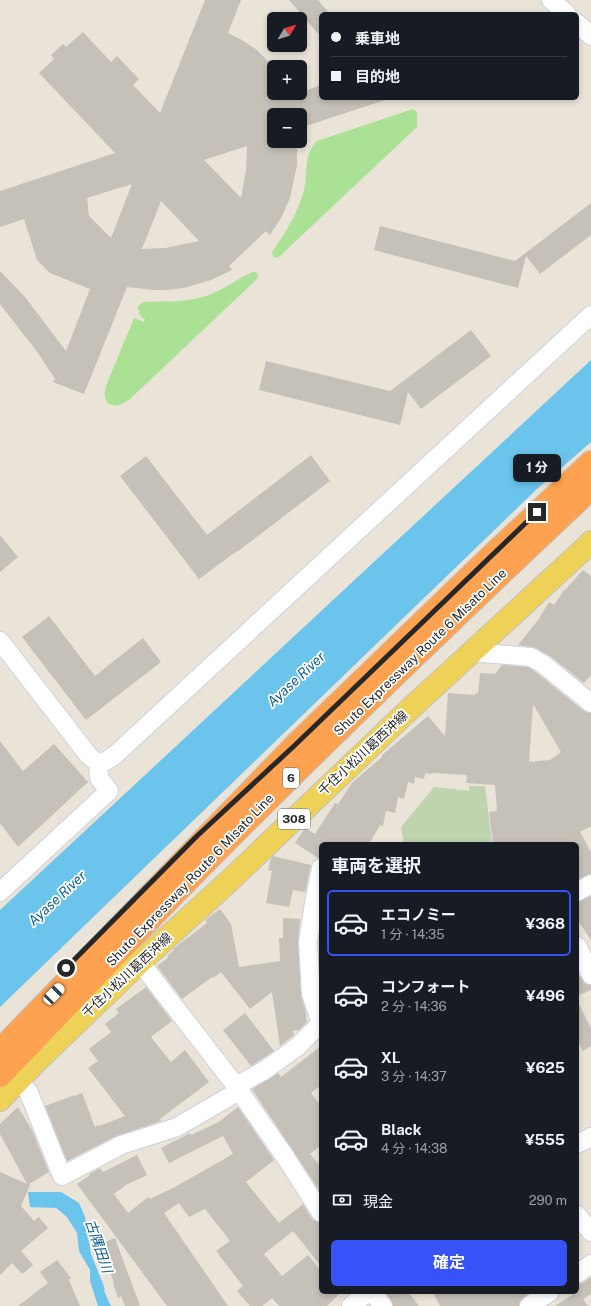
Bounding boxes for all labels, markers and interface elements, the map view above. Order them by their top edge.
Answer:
north arrow [267,12,307,52]
map controls [267,12,307,148]
text: 乗車地 [355,30,400,47]
button: + [267,60,307,100]
text: 目的地 [355,68,400,85]
button: − [267,108,307,148]
callout: 1 分 [513,454,561,482]
text: 1 分 [526,460,548,475]
route end [528,503,546,521]
street label: Shuto Expressway Route 6 Misato Line [331,565,509,739]
water label: Ayase River [264,648,329,710]
street label: 千住小松川葛西沖線 [315,708,411,798]
road number: 6 [283,768,299,788]
street label: Shuto Expressway Route 6 Misato Line [103,791,277,969]
road number: 308 [278,809,310,829]
text: 車両を選択 [331,855,421,876]
water label: Ayase River [25,867,90,929]
icon: car [333,905,369,941]
text: エコノミー [381,906,456,923]
text: ¥368 [525,915,565,932]
text: 1 分 · 14:35 [381,927,445,942]
street label: 千住小松川葛西沖線 [79,930,175,1020]
route start [57,959,75,977]
icon: car [333,977,369,1013]
text: コンフォート [381,978,471,995]
car [41,981,67,1007]
text: ¥496 [526,987,565,1004]
text: 2 分 · 14:36 [381,999,447,1014]
icon: car [333,1049,369,1085]
text: XL [381,1049,400,1066]
text: ¥625 [526,1059,565,1076]
text: 3 分 · 14:37 [381,1069,447,1084]
icon: car [333,1121,369,1157]
text: Black [381,1121,421,1138]
text: ¥555 [525,1131,565,1148]
text: 4 分 · 14:38 [381,1141,447,1156]
icon: cash [331,1189,353,1211]
text: 現金 [363,1193,393,1210]
text: 290 m [529,1193,567,1208]
water label: 古隅田川 [82,1217,116,1277]
button: 確定 [331,1240,567,1286]

